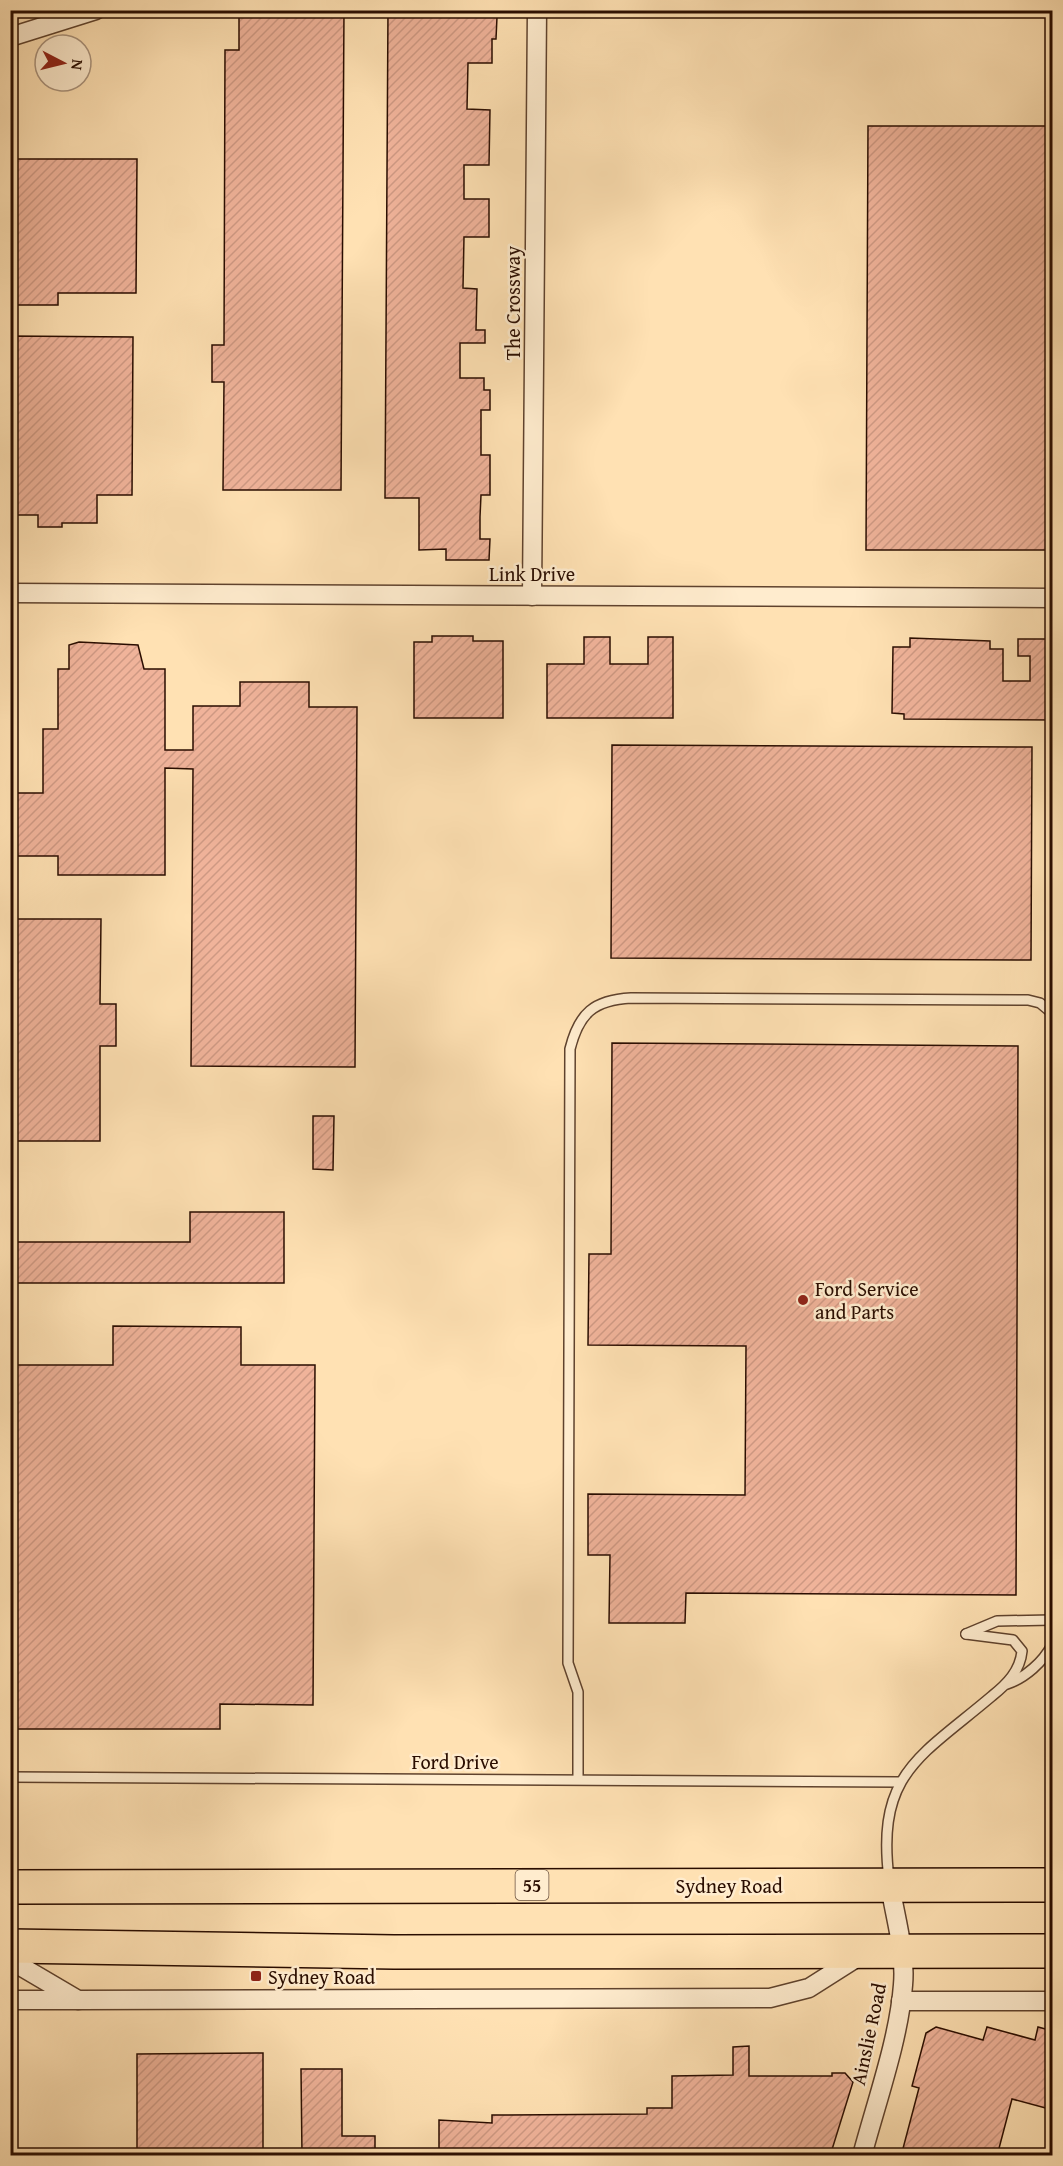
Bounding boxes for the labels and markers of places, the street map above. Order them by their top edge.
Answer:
place label: Ford Service and Parts [815,1274,919,1326]
marker: Ford Service and Parts [796,1293,810,1307]
place label: Sydney Road [268,1962,376,1991]
marker: Sydney Road [249,1969,263,1983]

